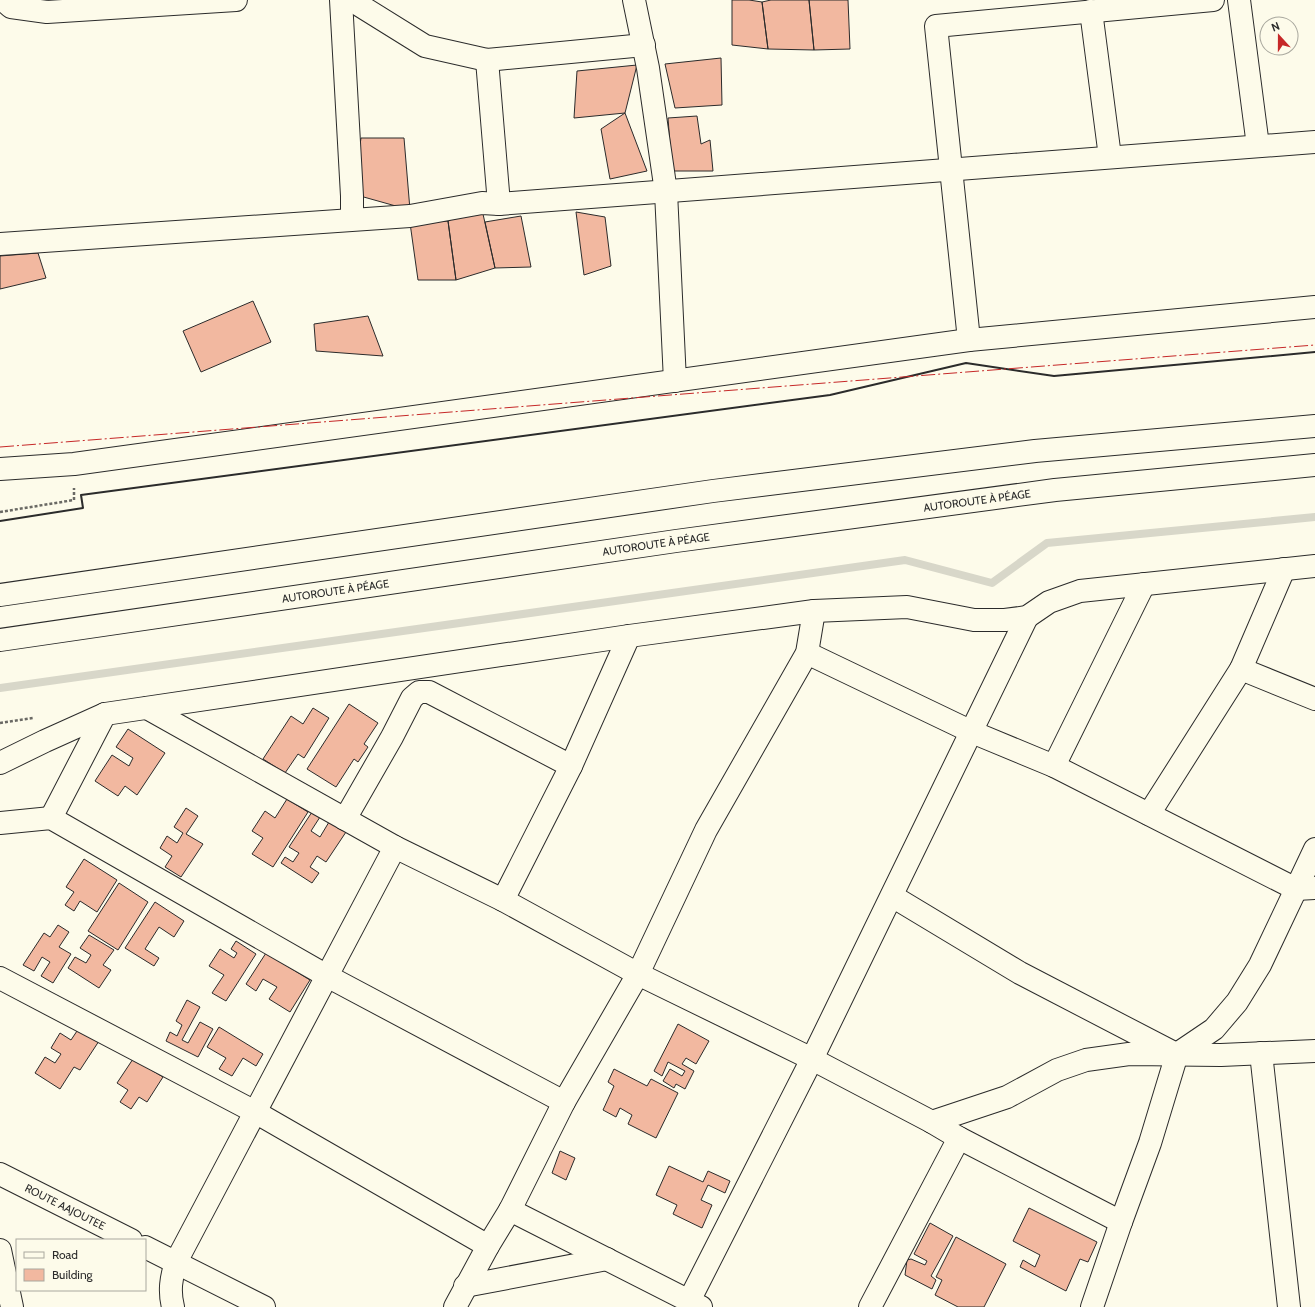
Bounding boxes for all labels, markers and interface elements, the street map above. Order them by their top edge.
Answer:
north arrow [1259,16,1299,56]
text: N [1269,19,1282,35]
street label: AUTOROUTE À PÉAGE [923,486,1032,515]
street label: AUTOROUTE À PÉAGE [602,530,710,559]
street label: AUTOROUTE À PÉAGE [281,576,390,606]
street label: ROUTE AAJOUTEE [23,1181,108,1233]
legend [16,1239,146,1291]
text: Road [52,1247,78,1262]
text: Building [52,1267,94,1282]

